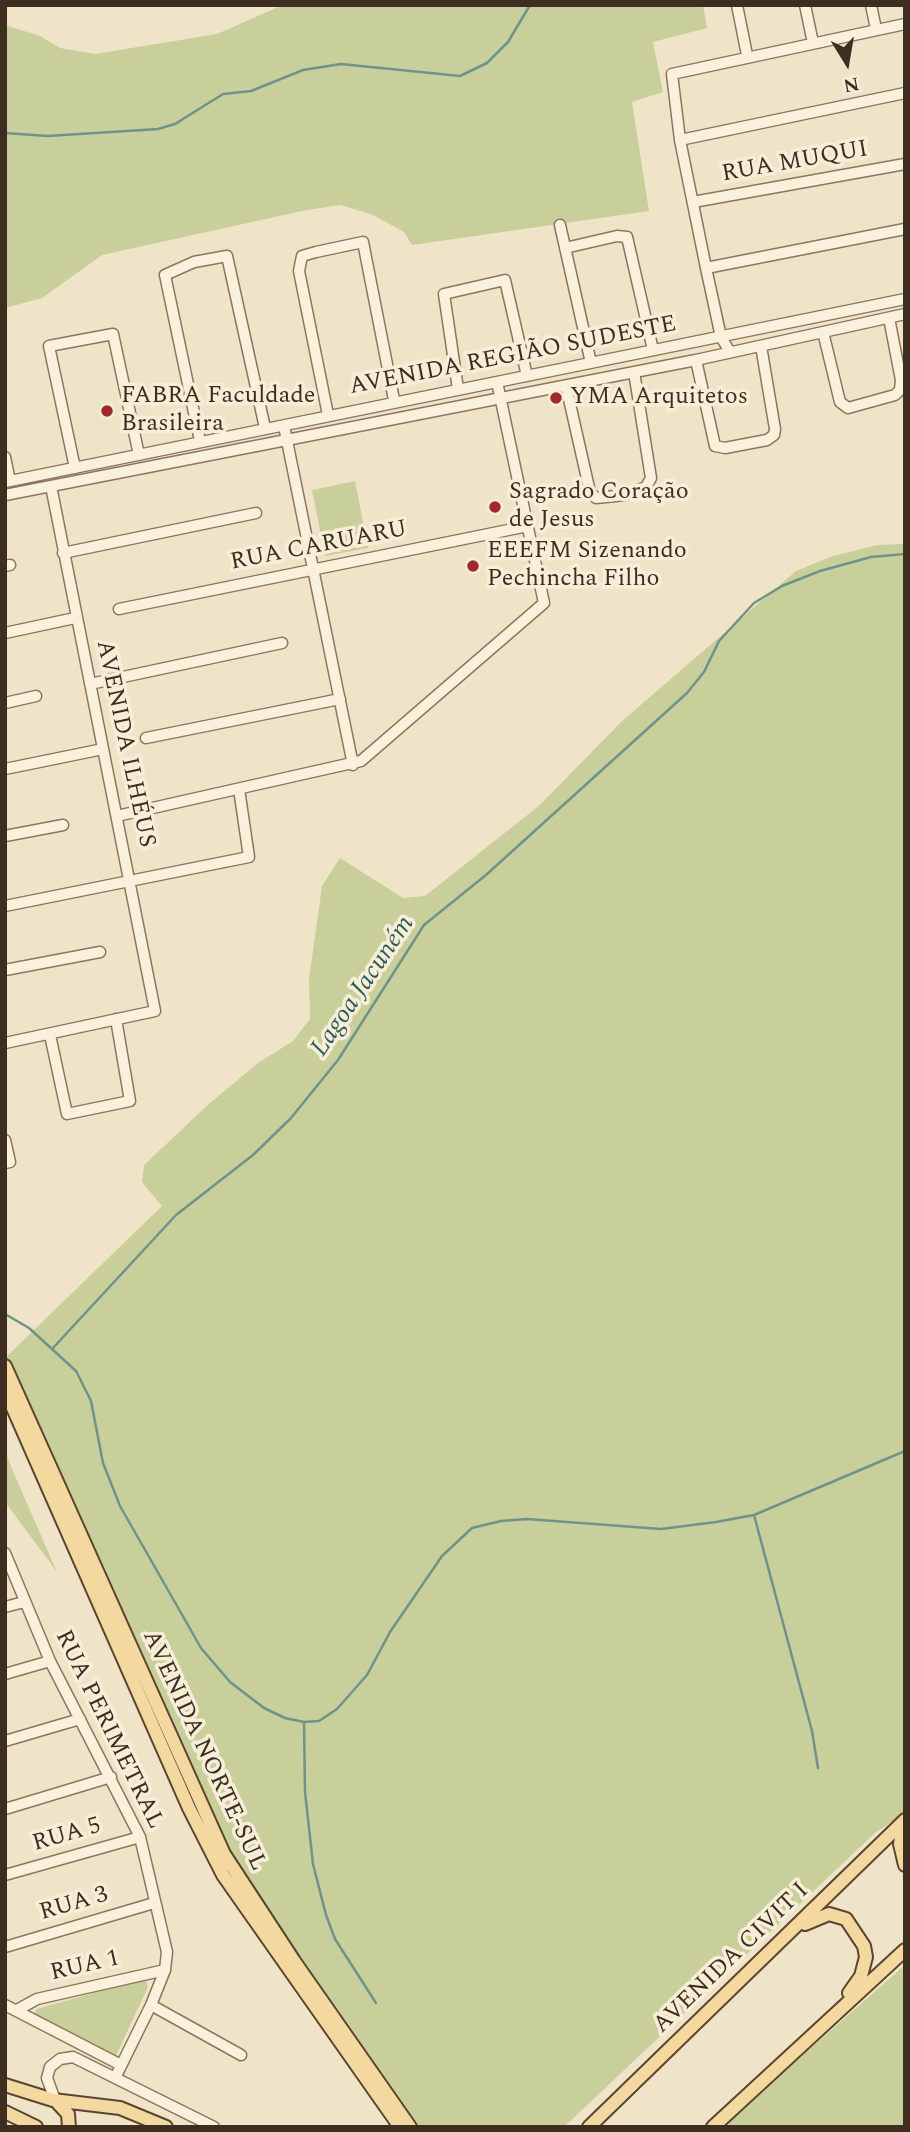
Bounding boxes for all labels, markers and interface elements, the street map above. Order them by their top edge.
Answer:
north arrow [812,28,882,98]
text: N [841,68,861,100]
street label: RUA MUQUI [720,136,870,190]
street label: AVENIDA REGIÃO SUDESTE [347,311,679,403]
place label: FABRA Faculdade Brasileira [121,383,315,439]
place label: YMA Arquitetos [570,384,748,412]
marker: YMA Arquitetos [548,390,564,406]
marker: FABRA Faculdade Brasileira [99,403,115,419]
place label: Sagrado Coração de Jesus [509,479,689,535]
marker: Sagrado Coração de Jesus [487,499,503,515]
street label: RUA CARUARU [228,516,410,578]
place label: EEEFM Sizenando Pechincha Filho [487,538,687,594]
marker: EEEFM Sizenando Pechincha Filho [465,558,481,574]
street label: AVENIDA ILHÉUS [88,638,160,850]
water label: Lagoa Jacuném [306,911,422,1063]
street label: RUA PERIMETRAL [47,1626,169,1834]
street label: AVENIDA NORTE-SUL [135,1626,271,1876]
street label: RUA 5 [29,1813,105,1859]
street label: AVENIDA CIVIT I [648,1877,816,2041]
street label: RUA 3 [36,1882,112,1928]
street label: RUA 1 [48,1945,122,1989]

